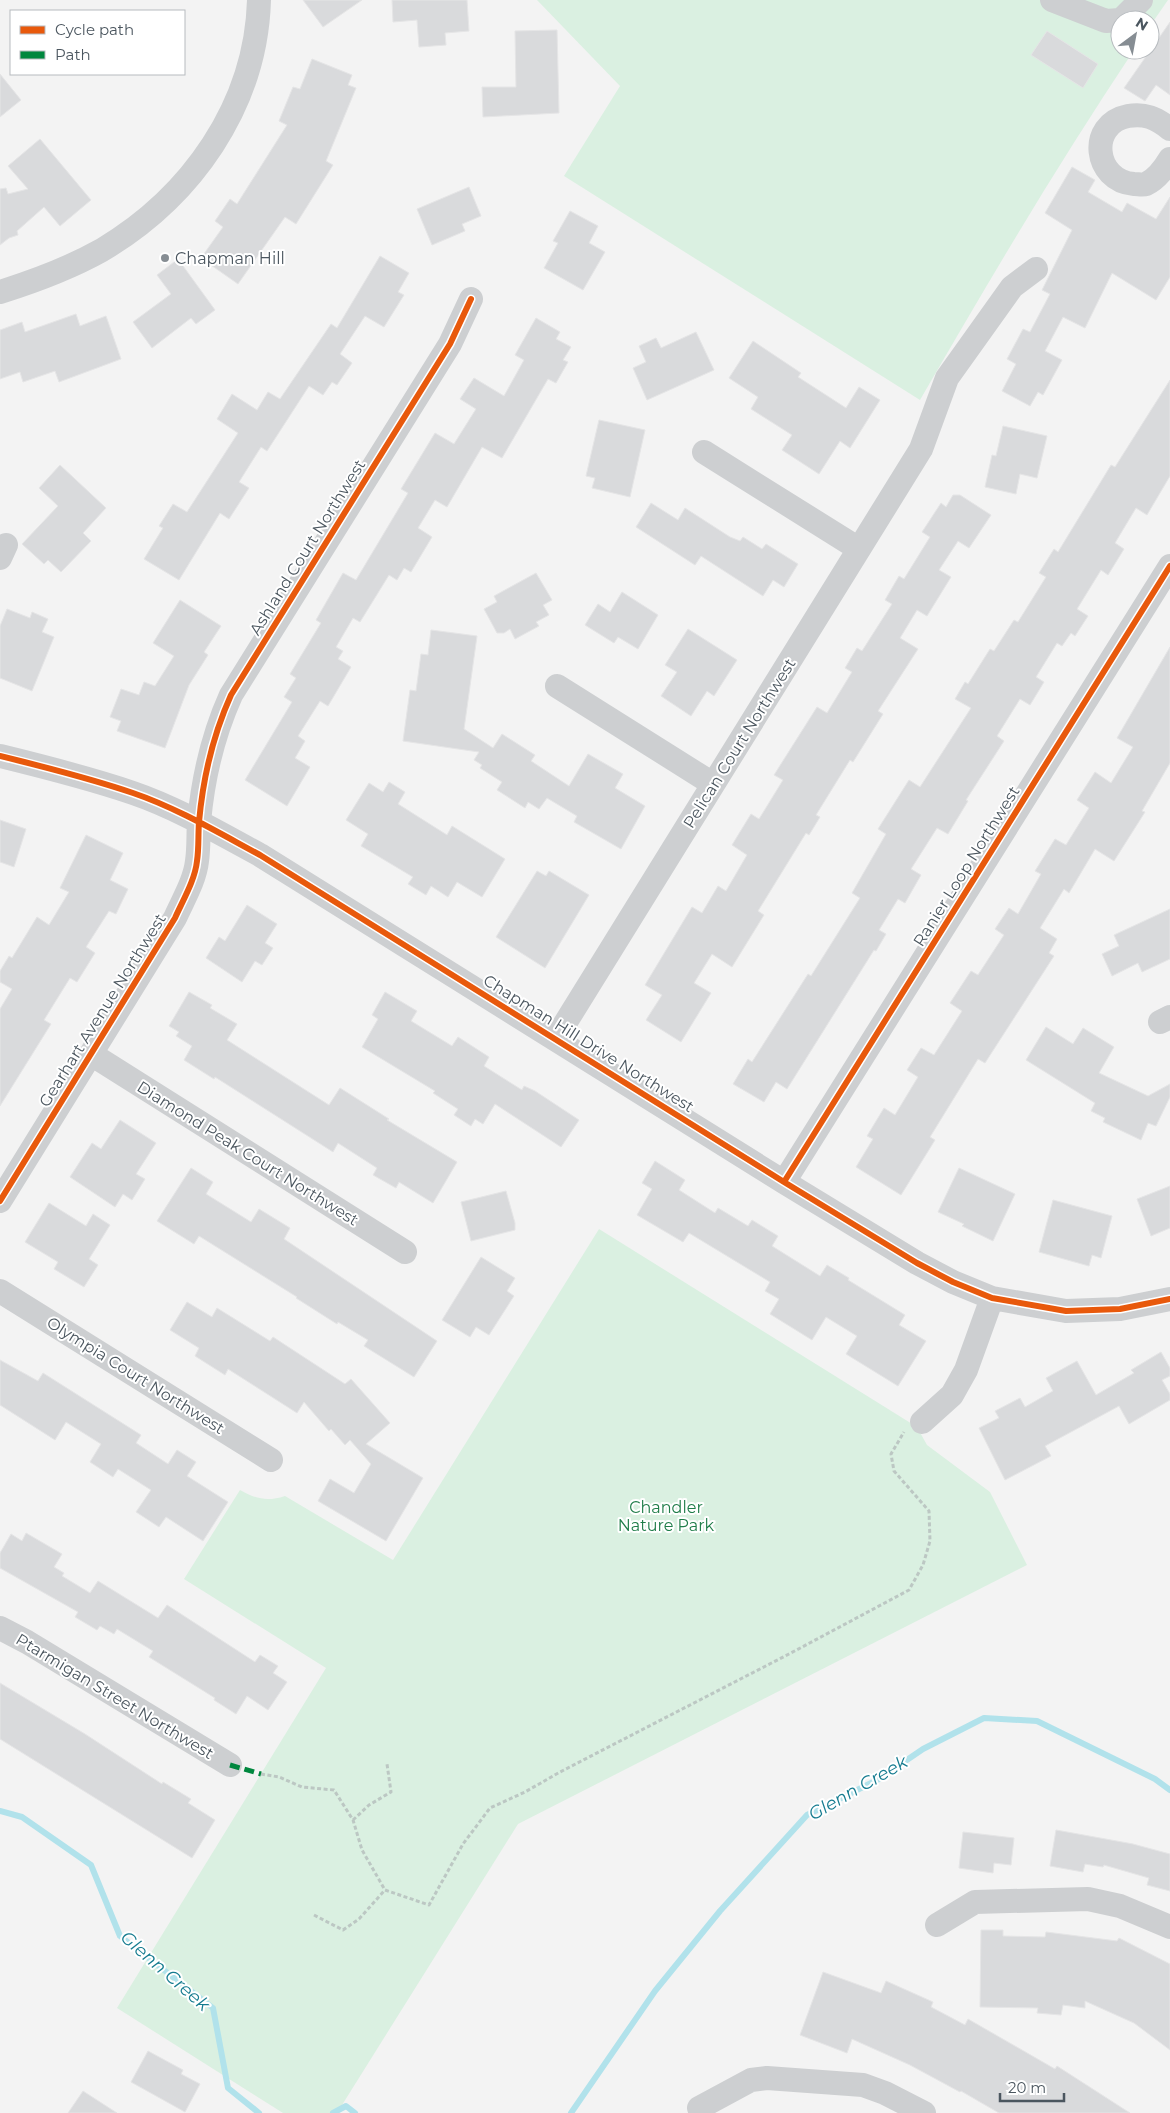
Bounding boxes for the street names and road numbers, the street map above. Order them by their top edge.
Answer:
street label: Ashland Court Northwest [245,456,370,639]
street label: Pelican Court Northwest [679,654,800,832]
street label: Ranier Loop Northwest [909,782,1024,950]
street label: Gearhart Avenue Northwest [35,910,170,1110]
street label: Chapman Hill Drive Northwest [480,971,698,1117]
street label: Diamond Peak Court Northwest [134,1077,362,1230]
street label: Olympia Court Northwest [43,1313,228,1438]
street label: Ptarmigan Street Northwest [12,1630,218,1763]

